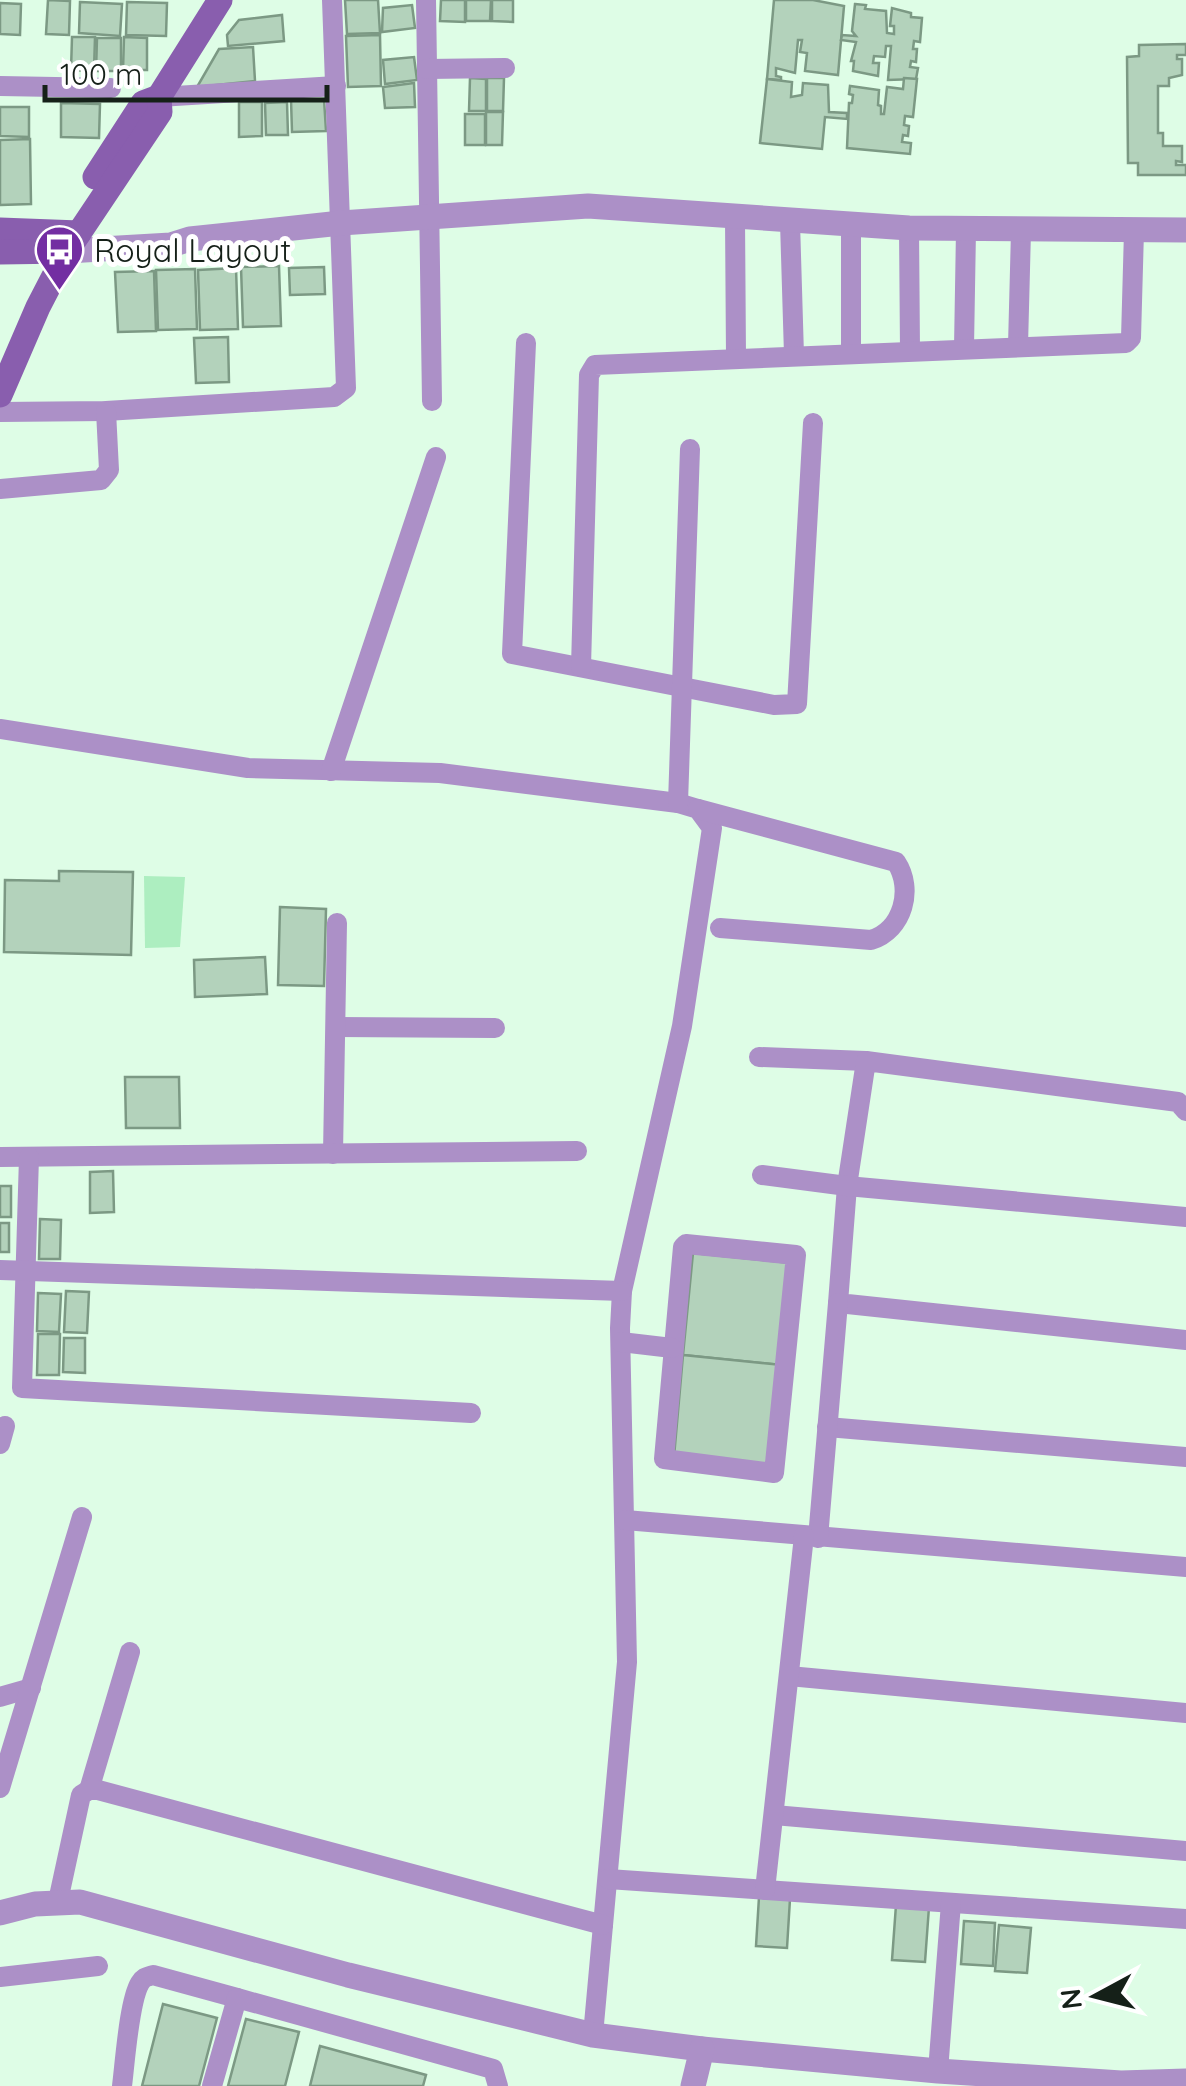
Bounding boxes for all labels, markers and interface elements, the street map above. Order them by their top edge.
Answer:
scale bar [45,40,328,102]
text: 100 m [60,55,142,93]
bus stop icon: Royal Layout [33,224,85,292]
place label: Royal Layout [94,230,291,270]
north arrow [1046,1946,1146,2046]
text: N [1052,1987,1089,2011]

